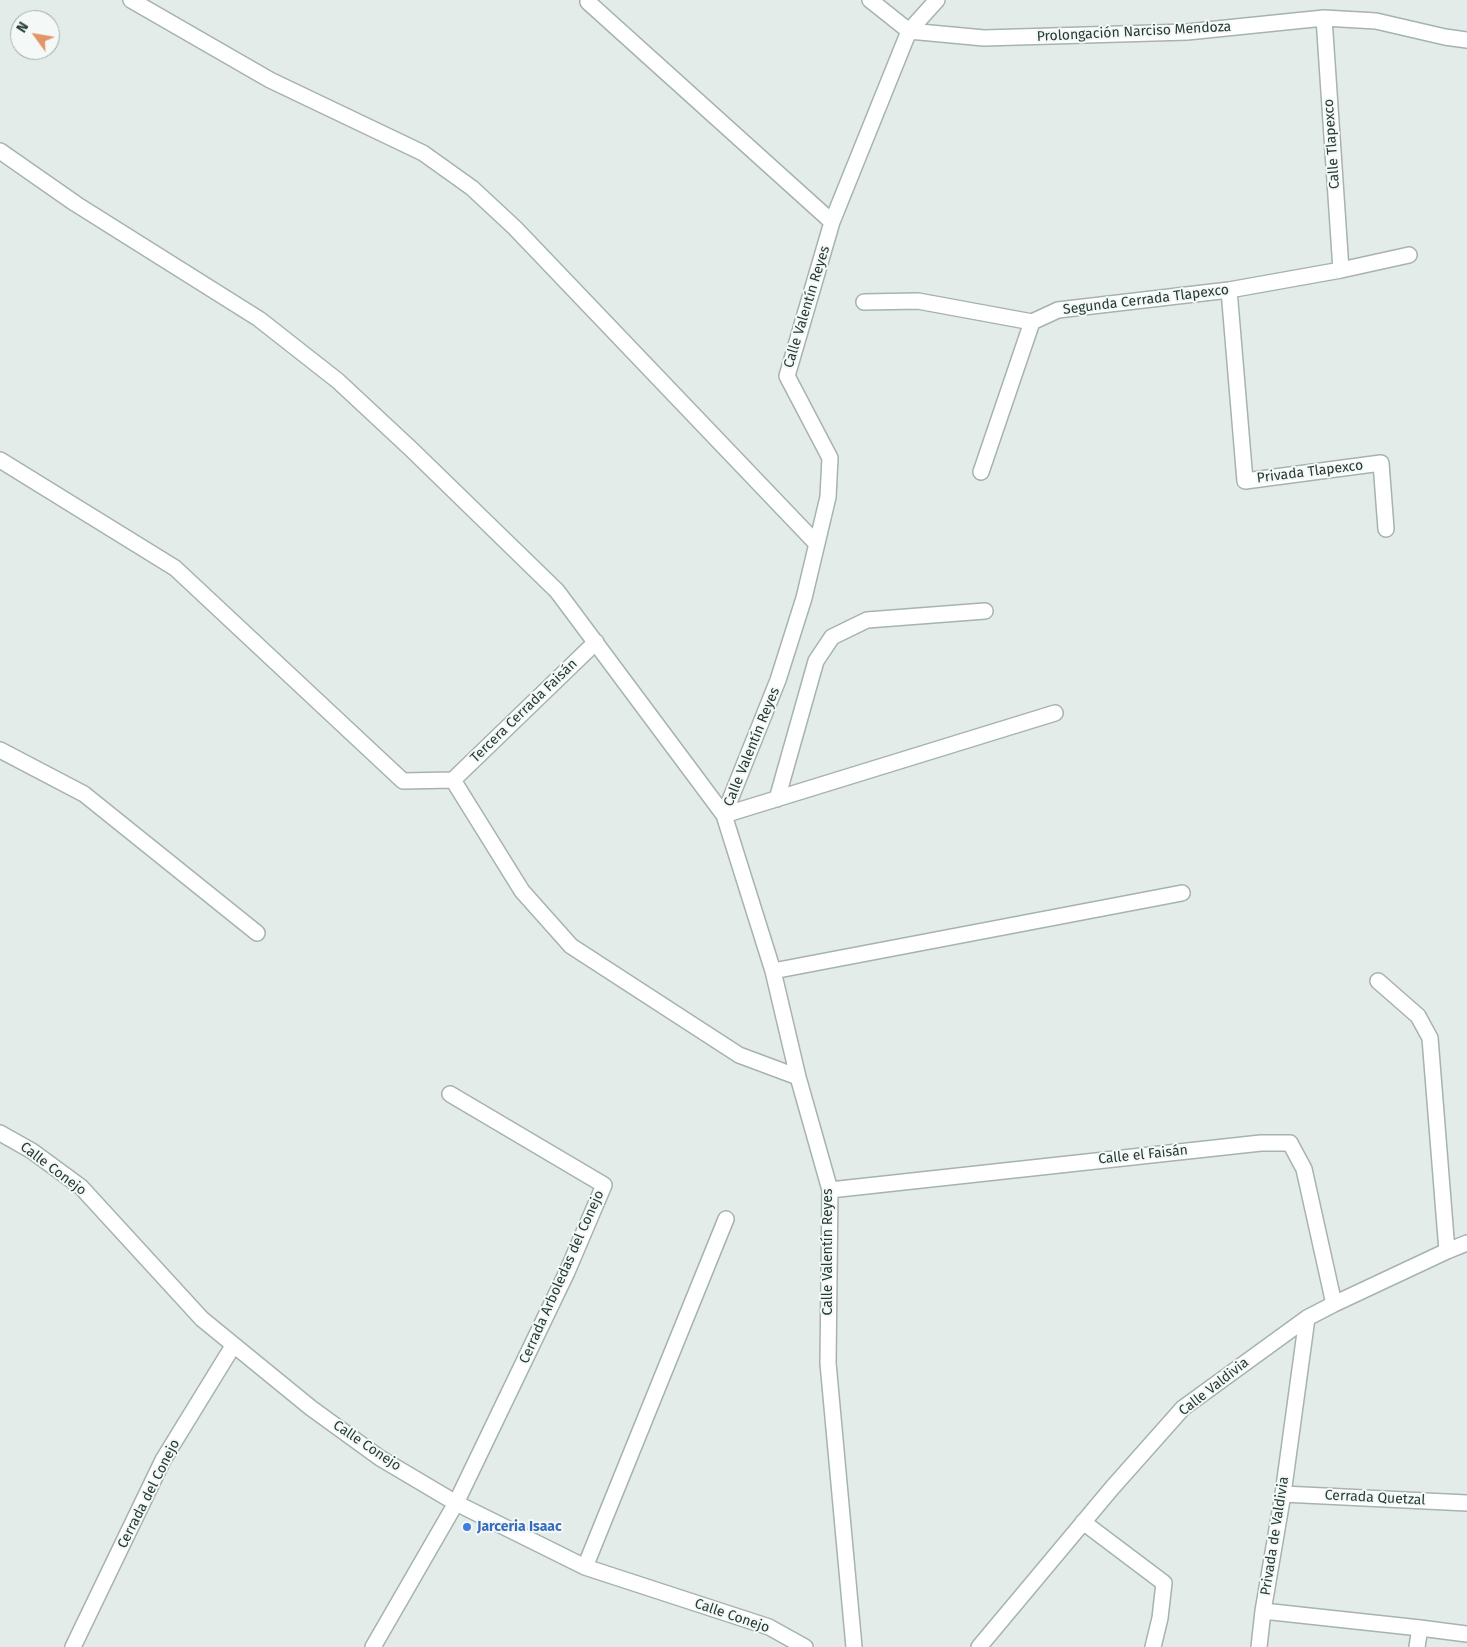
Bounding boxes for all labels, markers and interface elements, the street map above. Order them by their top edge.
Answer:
north arrow [10,10,60,60]
text: N [13,19,32,36]
street label: Prolongación Narciso Mendoza [1036,19,1232,45]
street label: Calle Tlapexco [1320,98,1344,190]
street label: Calle Valentín Reyes [780,244,834,370]
street label: Segunda Cerrada Tlapexco [1062,281,1230,319]
street label: Privada Tlapexco [1256,457,1364,487]
street label: Tercera Cerrada Faisán [467,656,581,766]
street label: Calle Valentín Reyes [720,685,784,809]
street label: Calle Conejo [17,1139,89,1199]
street label: Calle el Faisán [1097,1142,1189,1168]
street label: Cerrada Arboledas del Conejo [516,1188,608,1366]
street label: Calle Valentín Reyes [820,1189,836,1315]
street label: Calle Valdivia [1176,1354,1252,1420]
street label: Calle Conejo [330,1417,404,1475]
street label: Cerrada del Conejo [114,1437,184,1551]
street label: Privada de Valdivia [1257,1475,1293,1597]
street label: Cerrada Quetzal [1324,1487,1426,1509]
place label: Jarceria Isaac [477,1519,562,1535]
marker: Jarceria Isaac [461,1521,473,1533]
street label: Calle Conejo [692,1595,772,1637]

